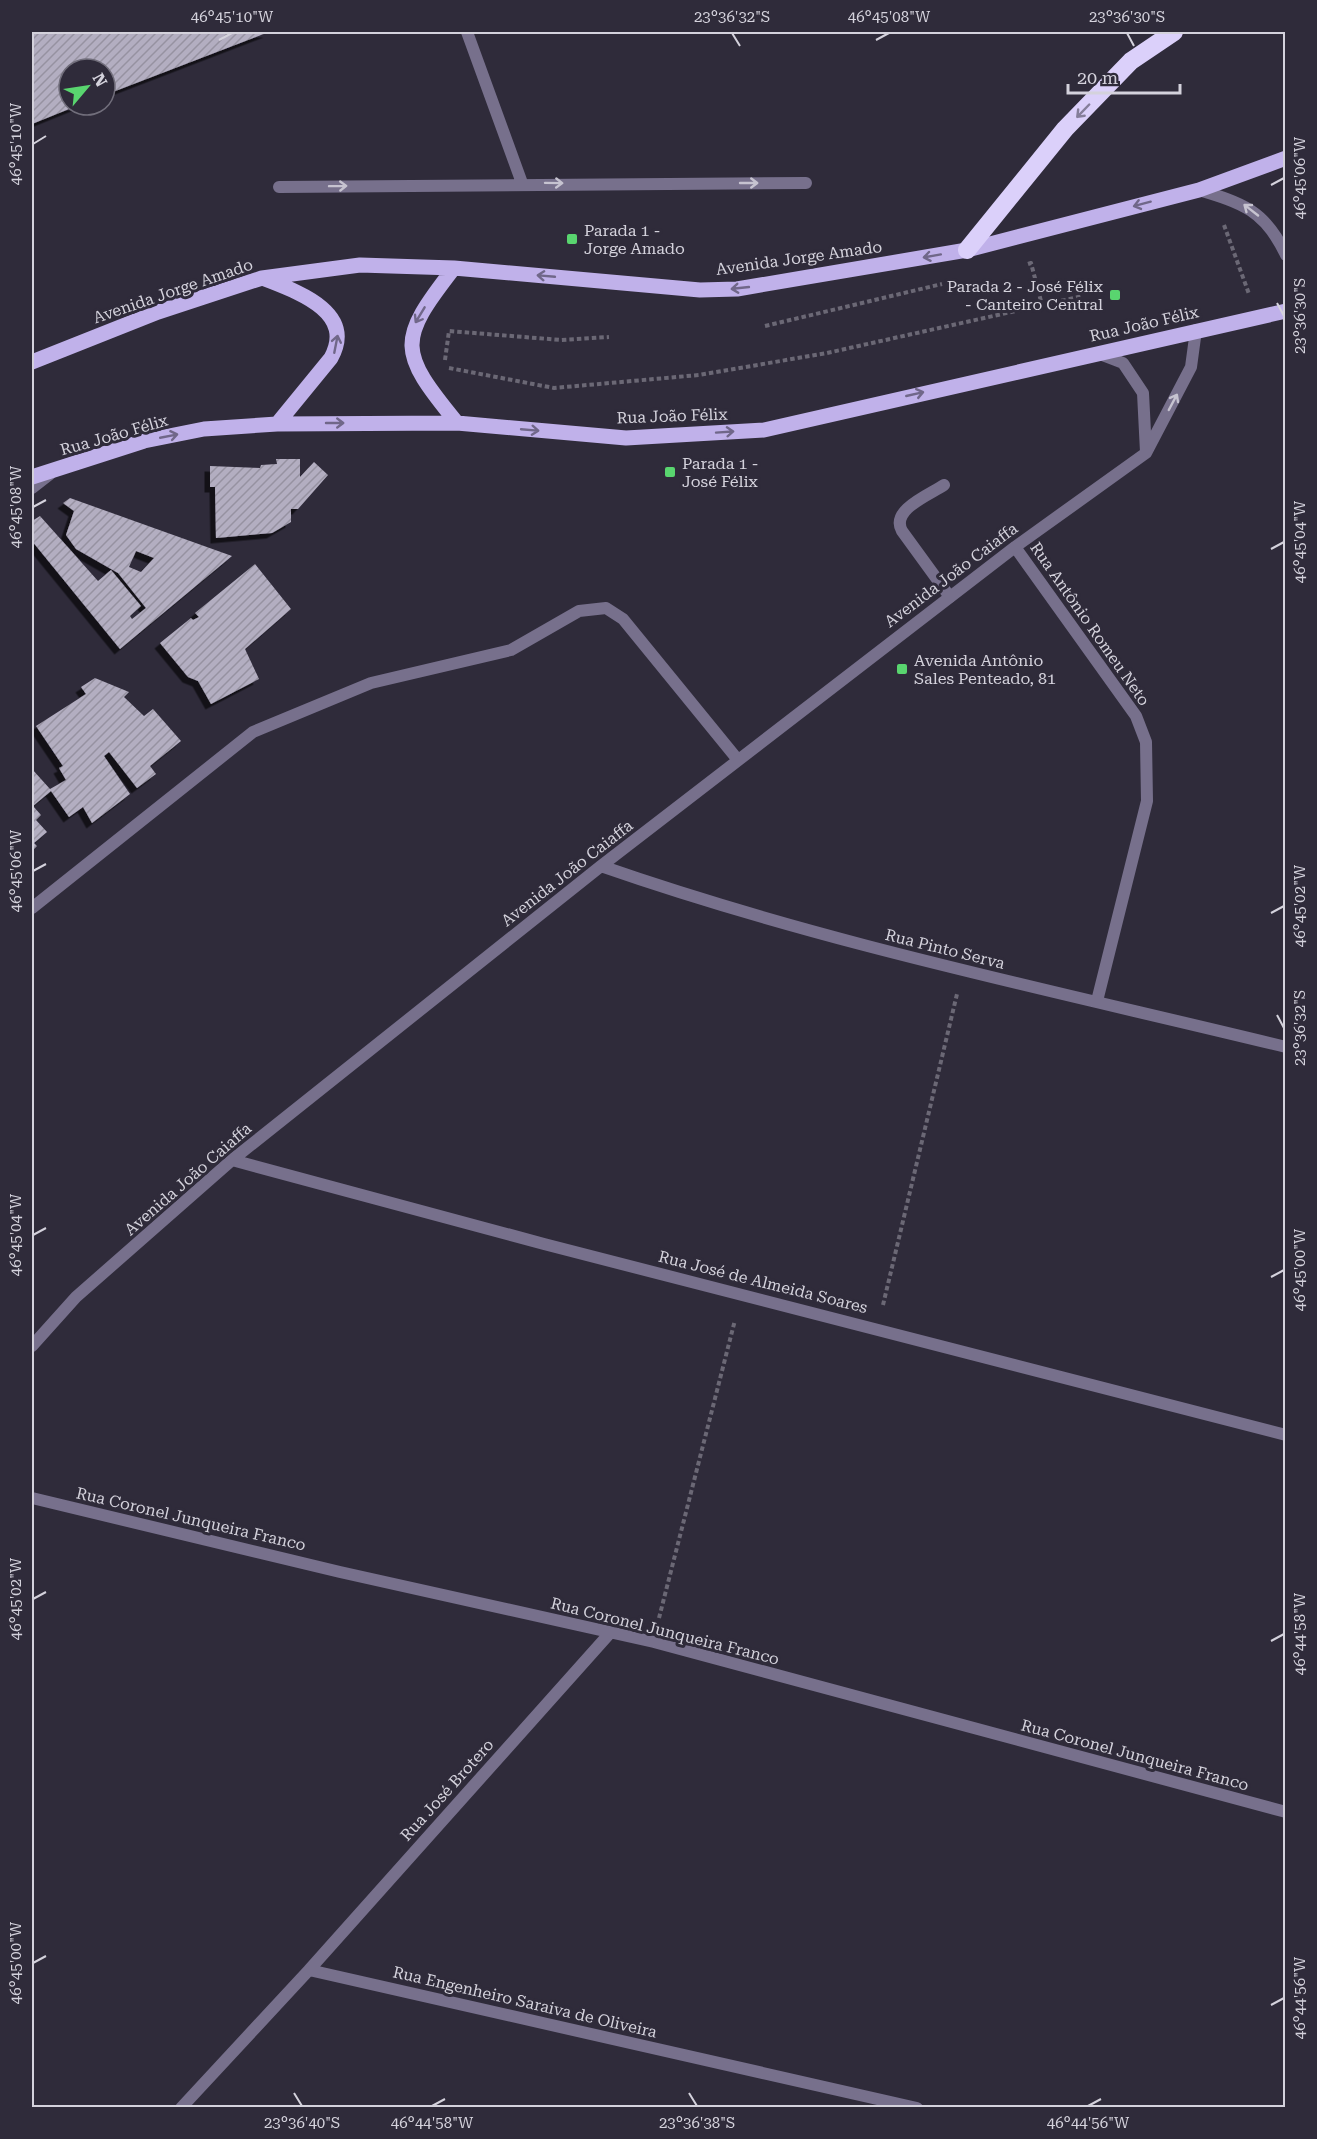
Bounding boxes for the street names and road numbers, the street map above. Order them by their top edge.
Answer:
street label: Avenida Jorge Amado [715,237,884,279]
street label: Avenida Jorge Amado [91,255,256,327]
street label: Rua João Félix [1088,302,1201,346]
street label: Rua João Félix [616,405,729,427]
street label: Rua João Félix [58,410,171,459]
street label: Avenida João Caiaffa [881,519,1022,631]
street label: Rua Antônio Romeu Neto [1026,539,1154,710]
street label: Avenida João Caiaffa [497,816,637,930]
street label: Rua Pinto Serva [883,925,1007,973]
street label: Avenida João Caiaffa [121,1119,255,1239]
street label: Rua José de Almeida Soares [657,1247,870,1317]
street label: Rua Coronel Junqueira Franco [74,1483,308,1555]
street label: Rua Coronel Junqueira Franco [549,1593,781,1669]
street label: Rua Coronel Junqueira Franco [1019,1715,1251,1795]
street label: Rua José Brotero [396,1735,498,1845]
street label: Rua Engenheiro Saraiva de Oliveira [391,1962,659,2042]

